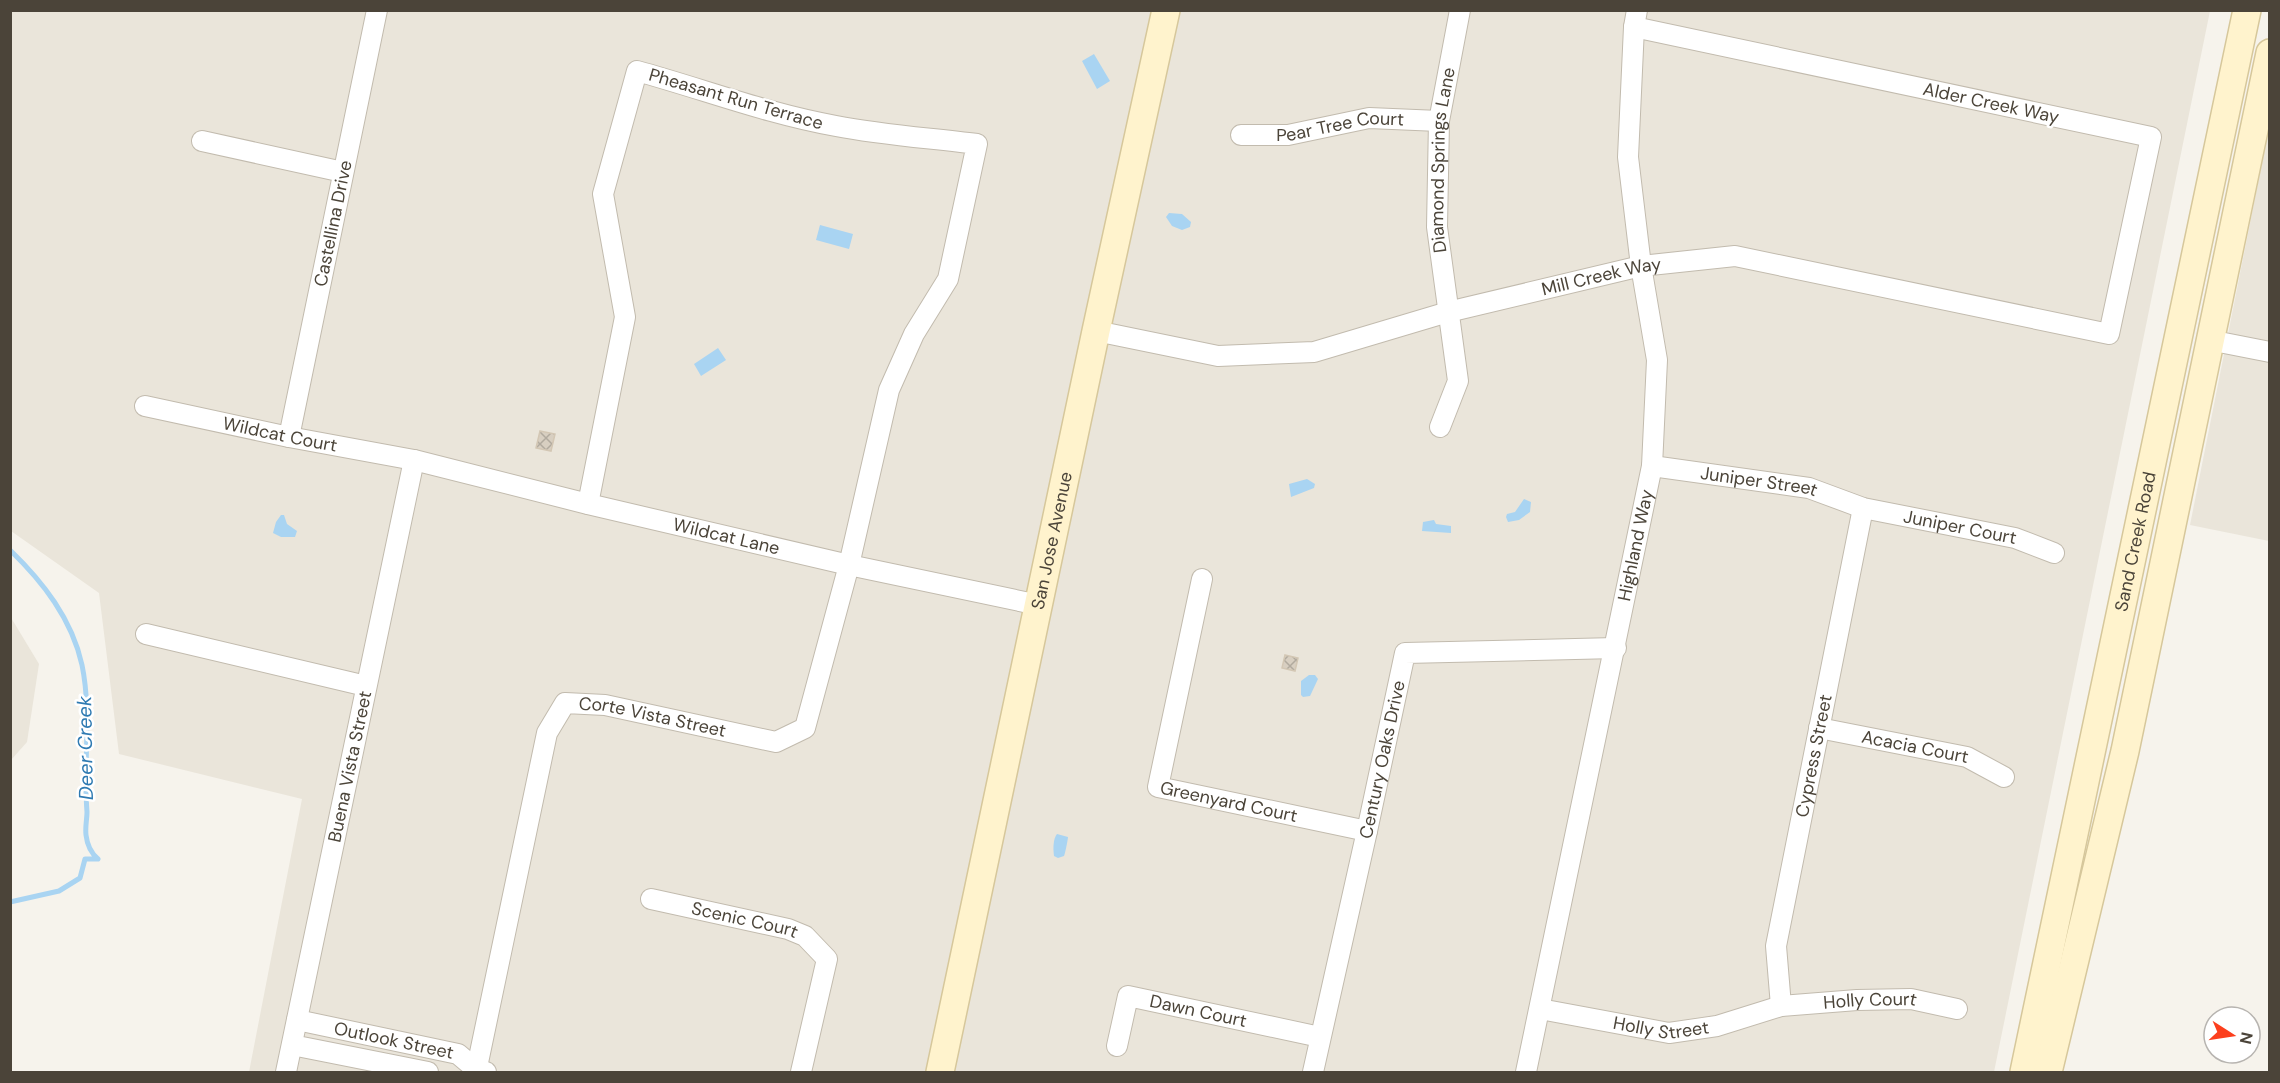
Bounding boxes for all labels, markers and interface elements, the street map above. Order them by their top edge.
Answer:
street label: Pheasant Run Terrace [646,63,826,135]
street label: Diamond Springs Lane [1425,65,1461,254]
street label: Alder Creek Way [1921,77,2061,129]
street label: Pear Tree Court [1276,106,1405,147]
street label: Castellina Drive [308,158,358,289]
street label: Mill Creek Way [1539,252,1662,301]
street label: Wildcat Court [220,411,339,458]
street label: Juniper Street [1699,461,1821,502]
street label: San Jose Avenue [1026,469,1078,612]
street label: Sand Creek Road [2109,470,2162,614]
street label: Highland Way [1612,487,1659,603]
street label: Juniper Court [1901,504,2019,550]
street label: Wildcat Lane [671,512,782,560]
street label: Century Oaks Drive [1354,678,1411,841]
street label: Buena Vista Street [322,689,377,844]
street label: Corte Vista Street [578,692,728,743]
street label: Cypress Street [1790,692,1838,819]
water label: Deer Creek [71,695,99,800]
street label: Acacia Court [1860,725,1971,769]
street label: Greenyard Court [1158,776,1300,828]
street label: Scenic Court [689,896,802,944]
street label: Holly Court [1822,987,1919,1015]
street label: Dawn Court [1148,989,1249,1033]
north arrow [2202,1005,2262,1065]
street label: Holly Street [1611,1011,1711,1045]
street label: Outlook Street [332,1016,456,1065]
text: N [2235,1030,2258,1046]

